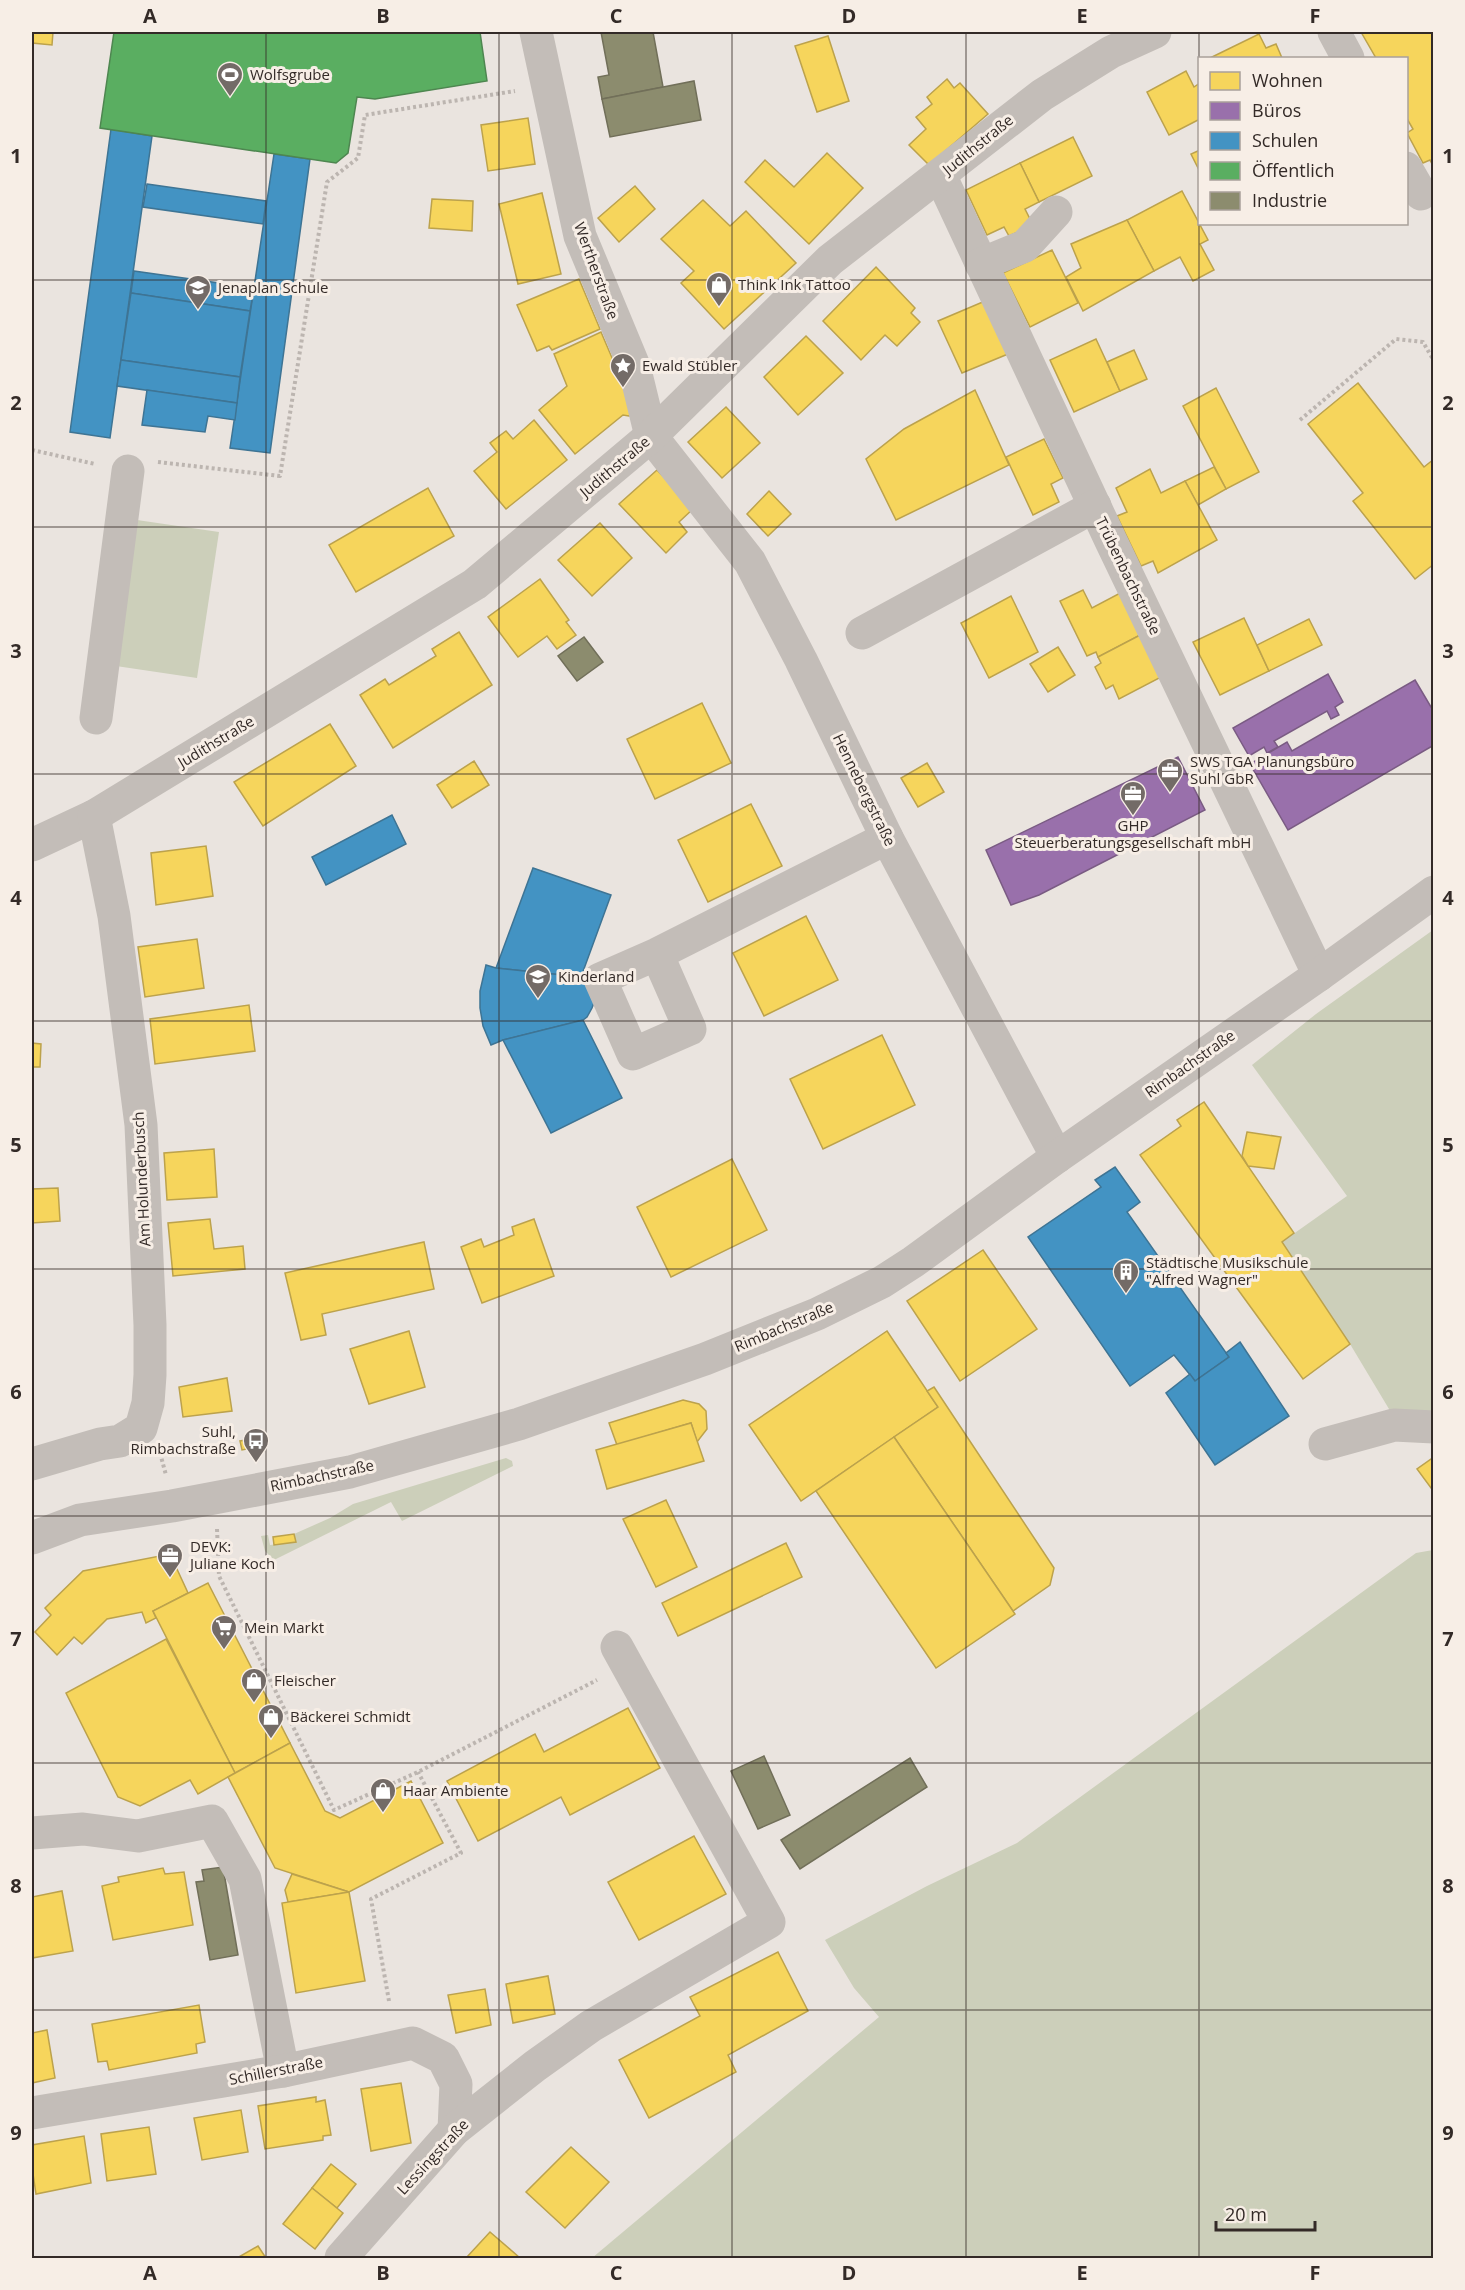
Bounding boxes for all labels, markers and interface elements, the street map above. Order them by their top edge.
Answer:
text: A [143,2,157,29]
text: B [376,2,390,29]
text: C [610,2,623,29]
text: D [842,2,856,29]
text: E [1076,2,1088,29]
text: F [1310,2,1320,29]
legend [1198,57,1408,225]
sports icon: Wolfsgrube [215,60,245,98]
place label: Wolfsgrube [250,64,330,84]
text: Wohnen [1252,68,1323,92]
text: Büros [1252,98,1301,122]
street label: Judithstraße [936,110,1017,180]
text: Schulen [1252,128,1318,152]
text: 1 [10,142,22,169]
text: 1 [1442,142,1454,169]
text: Öffentlich [1252,158,1334,182]
text: Industrie [1252,188,1327,212]
street label: Wertherstraße [570,219,624,322]
shop icon: Think Ink Tattoo [704,270,734,308]
school or university icon: Jenaplan Schule [183,273,213,311]
place label: Think Ink Tattoo [738,274,851,294]
place label: Jenaplan Schule [216,277,328,297]
place icon: Ewald Stübler [608,351,638,389]
place label: Ewald Stübler [642,355,737,375]
text: 2 [10,389,22,416]
text: 2 [1442,389,1454,416]
street label: Judithstraße [574,431,654,503]
street label: Trübenbachstraße [1092,513,1166,638]
text: 3 [10,637,22,664]
text: 3 [1442,637,1454,664]
street label: Judithstraße [172,711,257,773]
street label: Hennebergstraße [829,730,901,849]
place label: SWS TGA Planungsbüro Suhl GbR [1190,751,1354,788]
office icon: SWS TGA Planungsbüro Suhl GbR [1155,756,1185,794]
office icon: GHP Steuerberatungsgesellschaft mbH [1118,779,1148,817]
place label: GHP Steuerberatungsgesellschaft mbH [1015,815,1251,852]
text: 4 [10,884,22,911]
text: 4 [1442,884,1454,911]
school or university icon: Kinderland [523,962,553,1000]
place label: Kinderland [558,966,634,986]
street label: Rimbachstraße [1140,1025,1238,1102]
street label: Am Holunderbusch [127,1111,155,1247]
text: 5 [10,1131,22,1158]
text: 5 [1442,1131,1454,1158]
place label: Städtische Musikschule "Alfred Wagner" [1146,1252,1309,1289]
building icon: Städtische Musikschule "Alfred Wagner" [1111,1257,1141,1295]
street label: Rimbachstraße [731,1296,836,1356]
text: 6 [10,1378,22,1405]
text: 6 [1442,1378,1454,1405]
place label: Suhl, Rimbachstraße [130,1421,236,1458]
bus stop icon: Suhl, Rimbachstraße [241,1426,271,1464]
street label: Rimbachstraße [268,1454,375,1496]
place label: DEVK: Juliane Koch [188,1536,275,1573]
office icon: DEVK: Juliane Koch [155,1541,185,1579]
supermarket icon: Mein Markt [209,1613,239,1651]
place label: Mein Markt [244,1617,324,1637]
text: 7 [10,1625,22,1652]
text: 7 [1442,1625,1454,1652]
shop icon: Fleischer [239,1666,269,1704]
place label: Fleischer [274,1670,336,1690]
shop icon: Bäckerei Schmidt [256,1702,286,1740]
place label: Bäckerei Schmidt [290,1706,411,1726]
shop icon: Haar Ambiente [368,1776,398,1814]
place label: Haar Ambiente [403,1780,508,1800]
text: 8 [10,1872,22,1899]
text: 8 [1442,1872,1454,1899]
street label: Schillerstraße [227,2051,324,2089]
street label: Lessingstraße [392,2114,472,2198]
text: 9 [10,2119,22,2146]
text: 9 [1442,2119,1454,2146]
scale bar [1216,2194,1315,2232]
text: 20 m [1225,2202,1267,2226]
text: A [143,2259,157,2286]
text: B [376,2259,390,2286]
text: C [610,2259,623,2286]
text: D [842,2259,856,2286]
text: E [1076,2259,1088,2286]
text: F [1310,2259,1320,2286]

